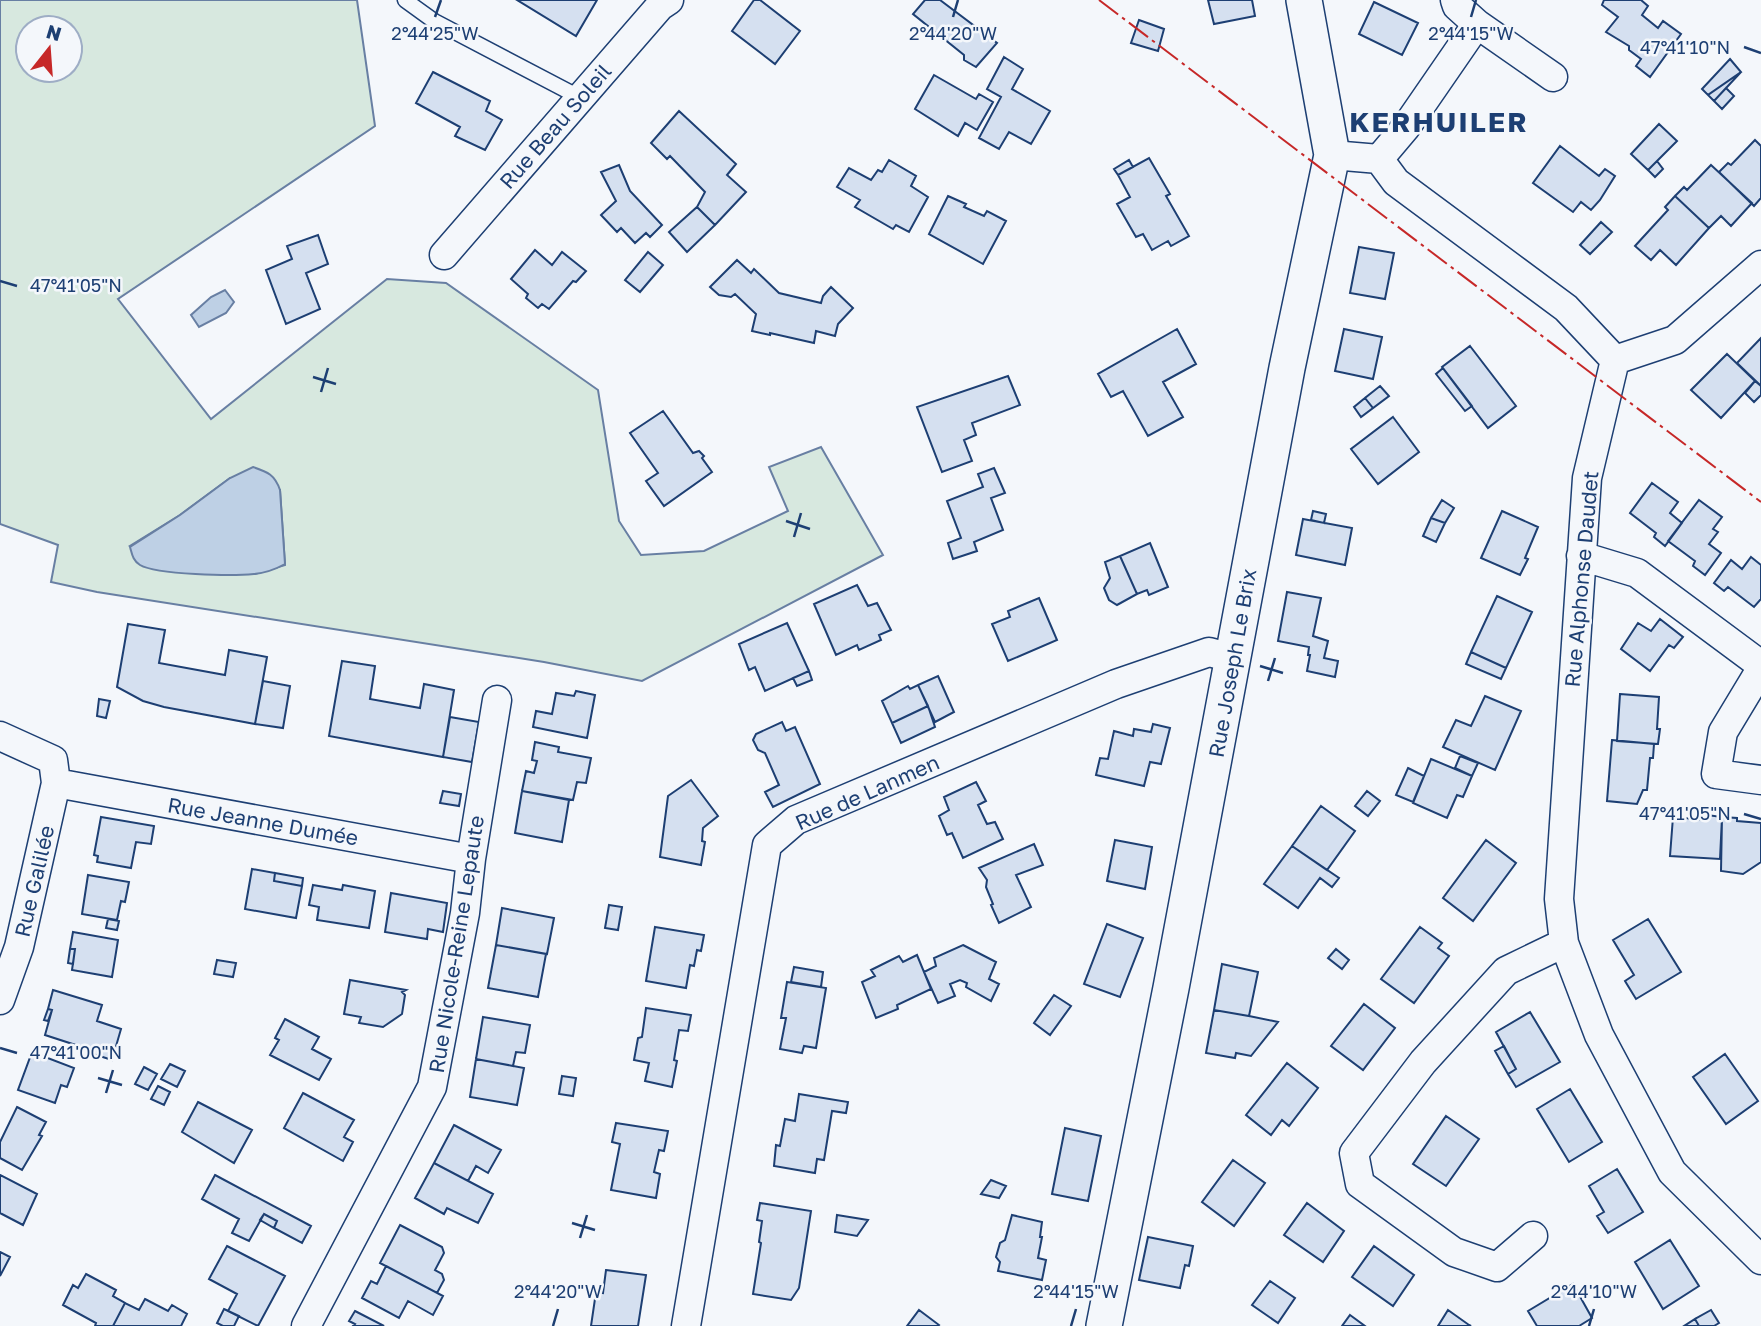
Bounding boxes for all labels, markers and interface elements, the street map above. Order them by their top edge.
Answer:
north arrow [14,14,84,84]
text: N [44,19,64,45]
text: 2°44'25"W [391,22,479,44]
text: 2°44'20"W [909,22,997,44]
text: 2°44'15"W [1428,22,1514,44]
text: 47°41'10"N [1640,36,1730,58]
street label: Rue Beau Soleil [494,58,616,194]
district label: KERHUILER [1349,105,1529,138]
text: 47°41'05"N [30,274,122,296]
street label: Rue Alphonse Daudet [1559,470,1603,688]
street label: Rue Joseph Le Brix [1203,566,1261,759]
street label: Rue de Lanmen [791,749,943,835]
street label: Rue Jeanne Dumée [166,791,360,851]
text: 47°41'05"N [1639,802,1731,824]
street label: Rue Nicole-Reine Lepaute [423,813,489,1075]
street label: Rue Galilée [9,823,59,939]
text: 47°41'00"N [30,1041,122,1063]
text: 2°44'20"W [514,1280,602,1302]
text: 2°44'15"W [1033,1280,1119,1302]
text: 2°44'10"W [1551,1280,1637,1302]

